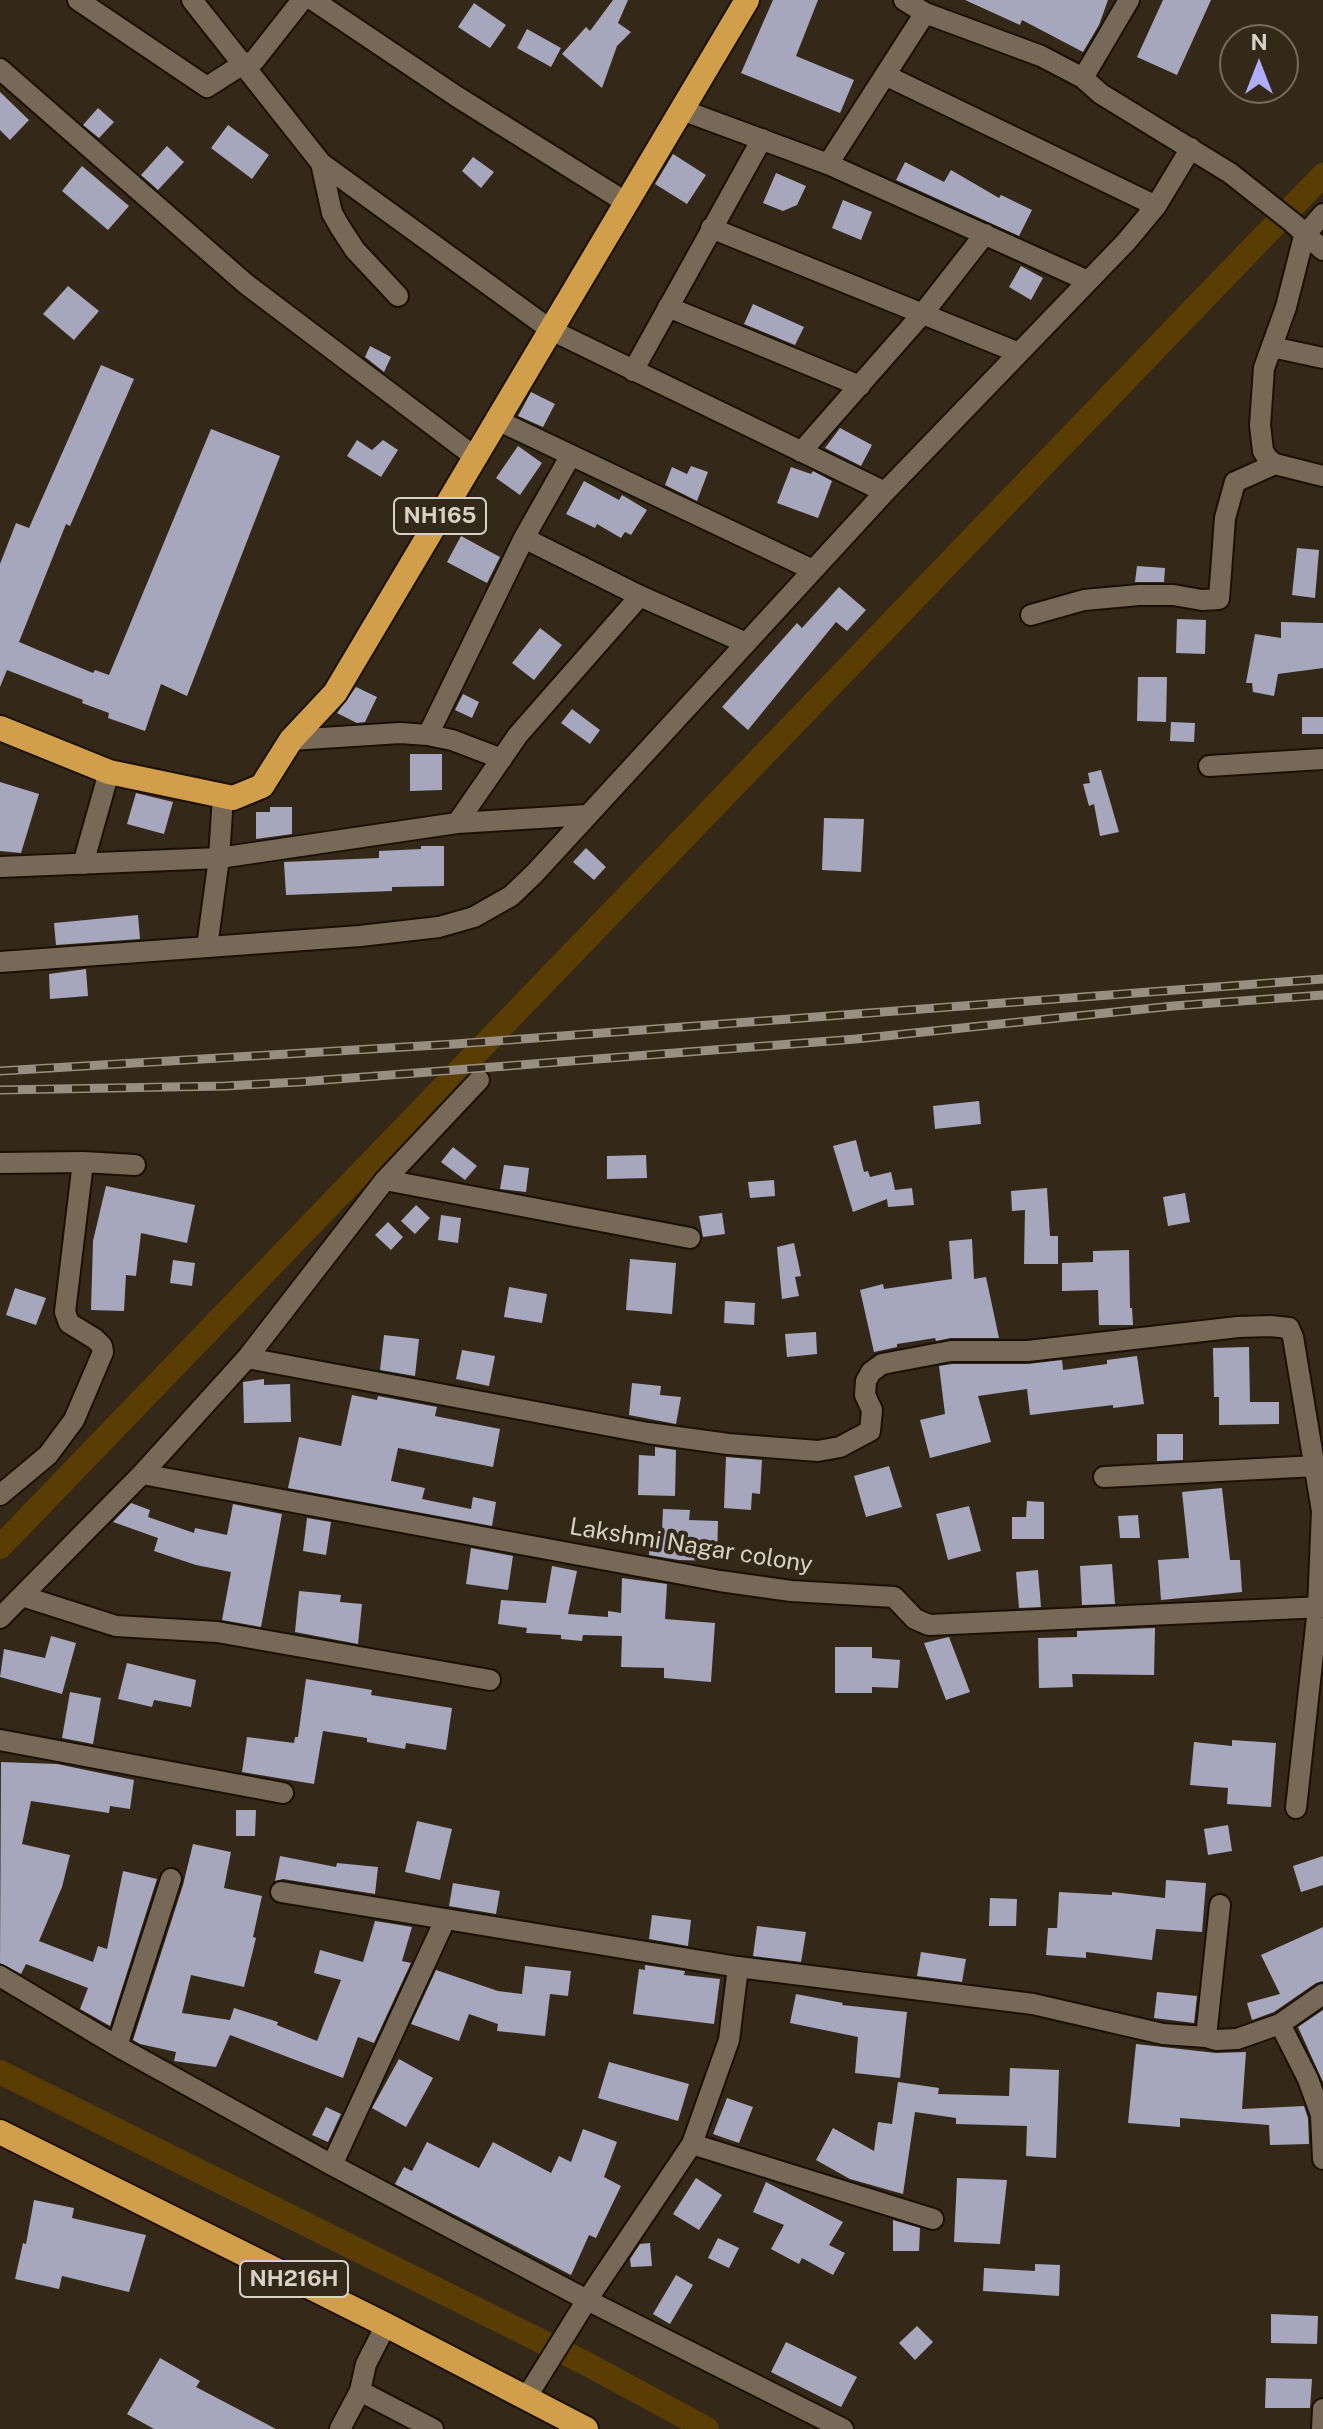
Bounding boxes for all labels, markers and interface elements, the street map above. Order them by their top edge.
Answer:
north arrow [1219,24,1299,104]
text: N [1250,29,1268,55]
road number: NH165 [394,498,486,534]
street label: Lakshmi Nagar colony [567,1513,815,1579]
road number: NH216H [240,2261,348,2297]

